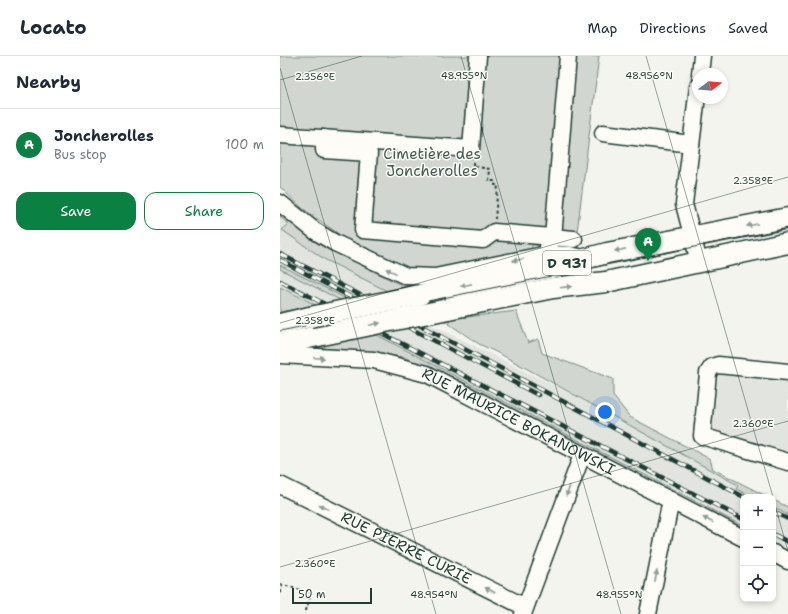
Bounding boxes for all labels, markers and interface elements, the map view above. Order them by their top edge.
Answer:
text: Locato [20,15,87,40]
text: Map [588,19,618,37]
text: Directions [640,19,706,37]
text: Saved [728,19,768,37]
north arrow [692,68,728,104]
text: 48.955°N [441,69,487,82]
text: 48.956°N [625,69,673,82]
text: 2.356°E [295,70,335,83]
text: Nearby [16,71,81,93]
text: Joncherolles [54,126,154,146]
text: A [24,136,34,153]
text: 100 m [225,136,264,153]
park label: Cimetière des Joncherolles [383,144,481,181]
text: Bus stop [54,146,106,163]
text: 2.358°E [733,174,773,187]
button: Save [16,192,136,230]
button: Share [144,192,264,230]
one-way arrow [746,222,759,228]
pin: A [635,228,661,261]
one-way arrow [613,247,626,253]
road number: D 931 [543,251,591,275]
one-way arrow [512,257,524,263]
one-way arrow [385,267,397,274]
one-way arrow [460,283,472,289]
one-way arrow [560,283,572,290]
text: 2.358°E [295,314,335,327]
one-way arrow [369,321,381,327]
one-way arrow [313,354,325,361]
street label: RUE MAURICE BOKANOWSKI [418,363,618,480]
your location [595,402,615,422]
text: 2.360°E [733,417,774,430]
one-way arrow [565,486,571,498]
map controls [740,494,776,602]
button: + [740,494,776,530]
one-way arrow [318,503,330,510]
street label: RUE PIERRE CURIE [337,507,475,589]
one-way arrow [703,516,714,523]
button: − [740,530,776,566]
text: 2.360°E [295,557,336,570]
button: locate [740,566,776,602]
one-way arrow [653,570,659,582]
scale bar [292,586,372,605]
text: 50 m [298,587,326,602]
one-way arrow [485,587,496,593]
text: 48.954°N [410,588,458,601]
text: 48.955°N [596,588,642,601]

